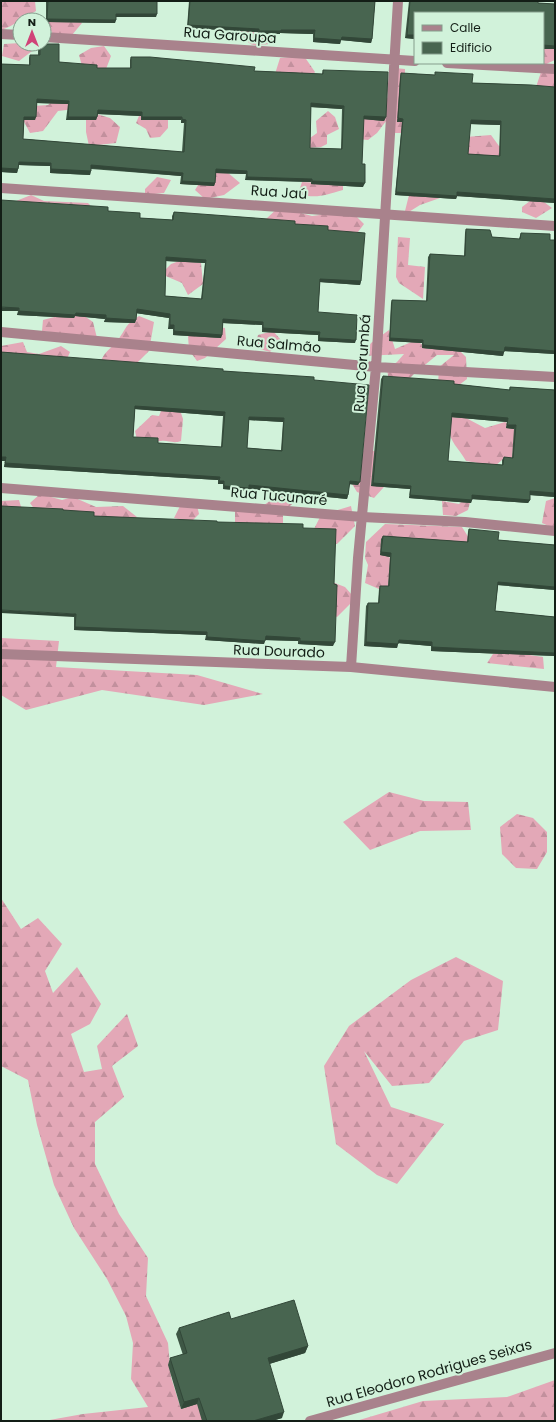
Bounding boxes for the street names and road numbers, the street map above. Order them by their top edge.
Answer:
street label: Rua Garoupa [183,22,277,48]
street label: Rua Jaú [250,180,308,204]
street label: Rua Corumbá [349,313,375,413]
street label: Rua Salmão [236,330,322,358]
street label: Rua Tucunaré [230,482,328,510]
street label: Rua Dourado [233,639,325,663]
street label: Rua Eleodoro Rodrigues Seixas [324,1334,534,1412]

